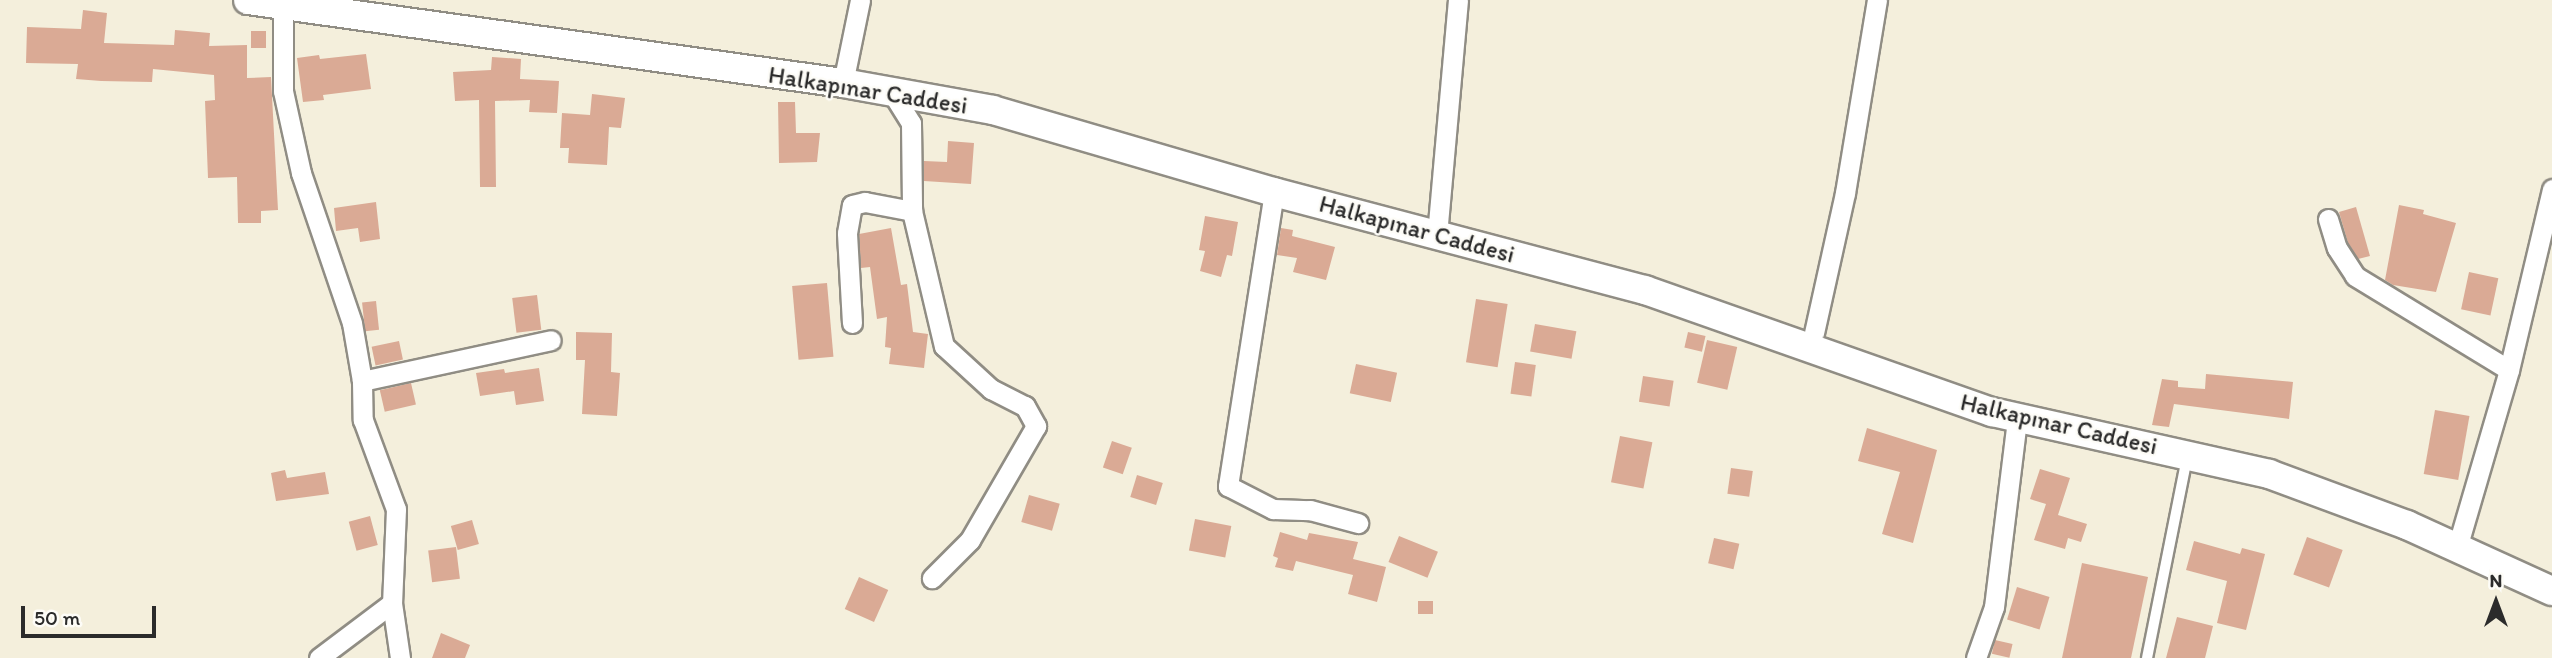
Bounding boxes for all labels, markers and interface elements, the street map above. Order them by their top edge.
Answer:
street label: Halkapınar Caddesi [766,60,970,120]
street label: Halkapınar Caddesi [1316,189,1518,269]
street label: Halkapınar Caddesi [1958,387,2160,461]
north arrow [2461,567,2531,637]
text: N [2490,569,2502,592]
scale bar [24,592,159,636]
text: 50 m [34,605,80,630]

